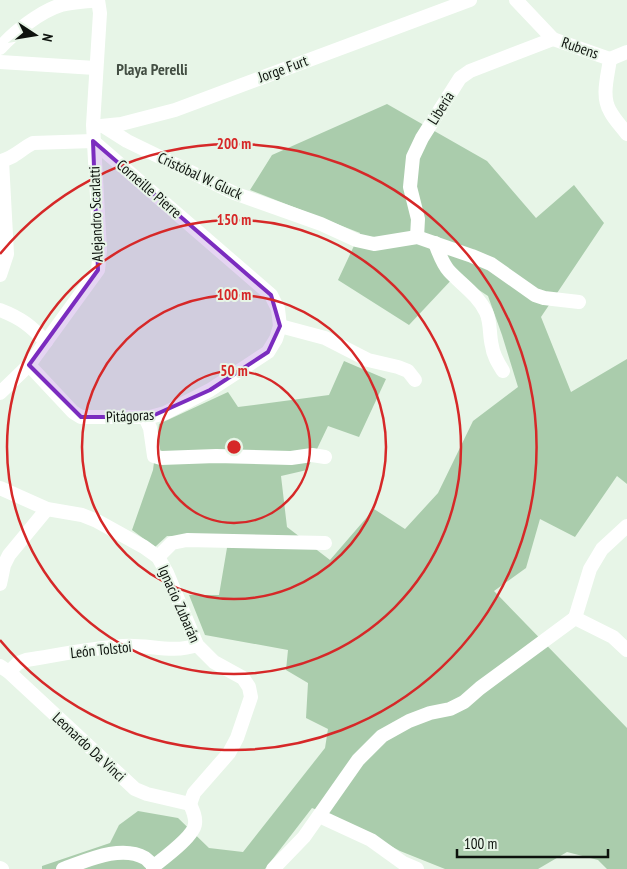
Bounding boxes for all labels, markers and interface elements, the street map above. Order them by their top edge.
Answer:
north arrow [10,10,60,60]
text: N [38,32,57,43]
street label: Rubens [559,32,601,63]
street label: Jorge Furt [255,51,310,87]
district label: Playa Perelli [116,59,188,79]
street label: Liberia [423,88,458,128]
text: 200 m [217,134,251,153]
street label: Cristóbal W. Gluck [155,148,246,203]
street label: Corneille Pierre [113,155,186,222]
street label: Alejandro Scarlatti [84,166,107,262]
text: 150 m [217,210,251,229]
text: 100 m [217,285,251,304]
text: 50 m [220,361,248,380]
street label: Pitágoras [105,405,155,426]
centre of rings [225,438,243,456]
street label: Ignacio Zubarán [154,562,205,645]
street label: León Tolstoi [69,637,132,662]
street label: Leonardo Da Vinci [49,708,130,785]
scale bar [457,826,608,858]
text: 100 m [464,834,497,853]

